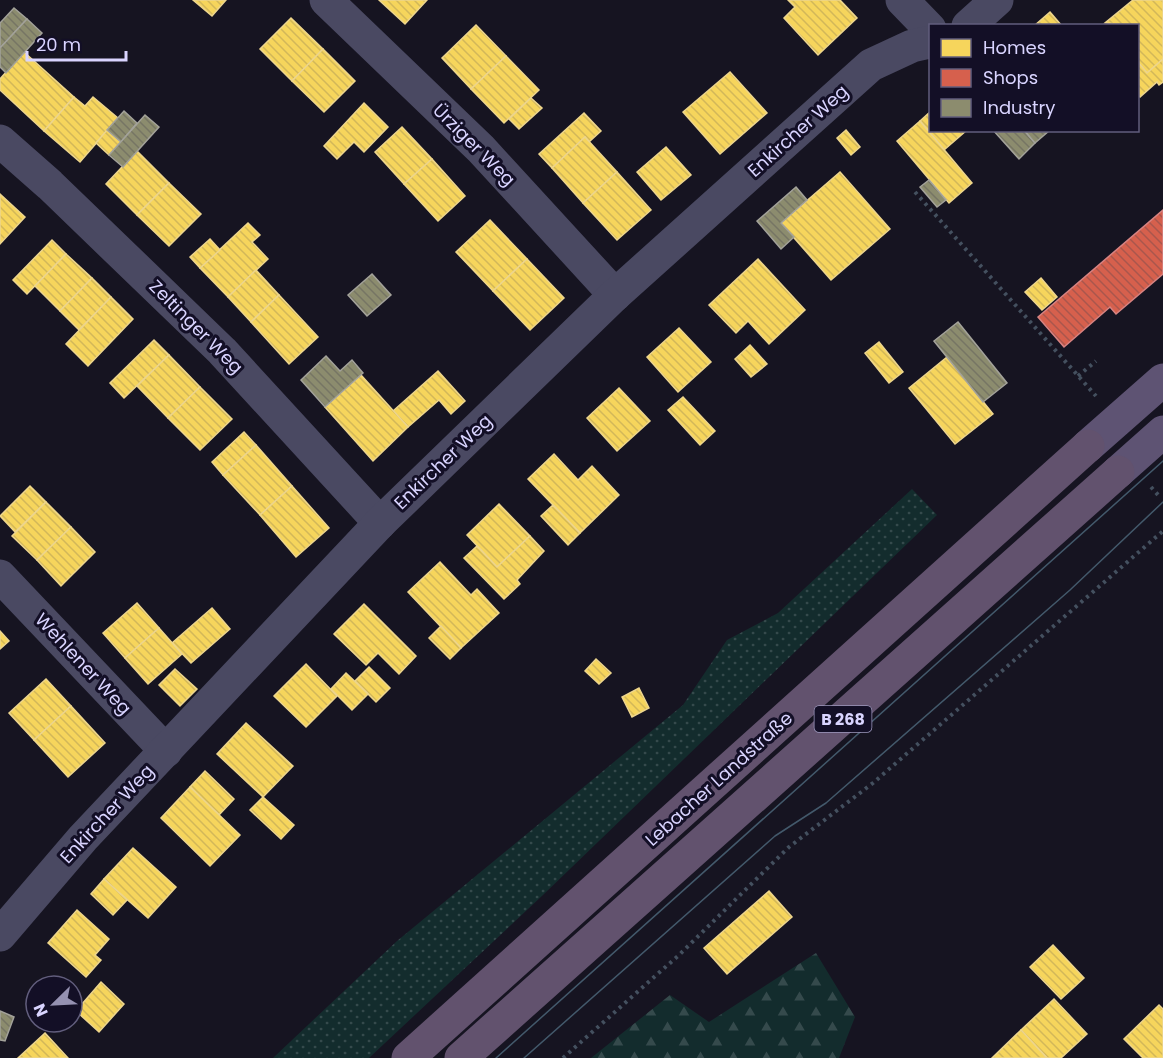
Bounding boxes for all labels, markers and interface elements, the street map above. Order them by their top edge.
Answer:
scale bar [27,24,126,62]
legend [929,24,1139,132]
text: 20 m [36,32,81,57]
text: Homes [983,35,1046,60]
text: Shops [983,65,1038,90]
street label: Enkircher Weg [742,79,853,182]
text: Industry [983,95,1055,120]
street label: Ürziger Weg [428,98,521,191]
street label: Zeltinger Weg [144,274,249,379]
street label: Enkircher Weg [388,408,497,515]
street label: Wehlener Weg [30,607,137,720]
street label: Lebacher Landstraße [640,706,798,852]
road number: B 268 [814,706,872,732]
street label: Enkircher Weg [54,759,159,869]
north arrow [24,974,84,1034]
text: N [28,1000,54,1020]

